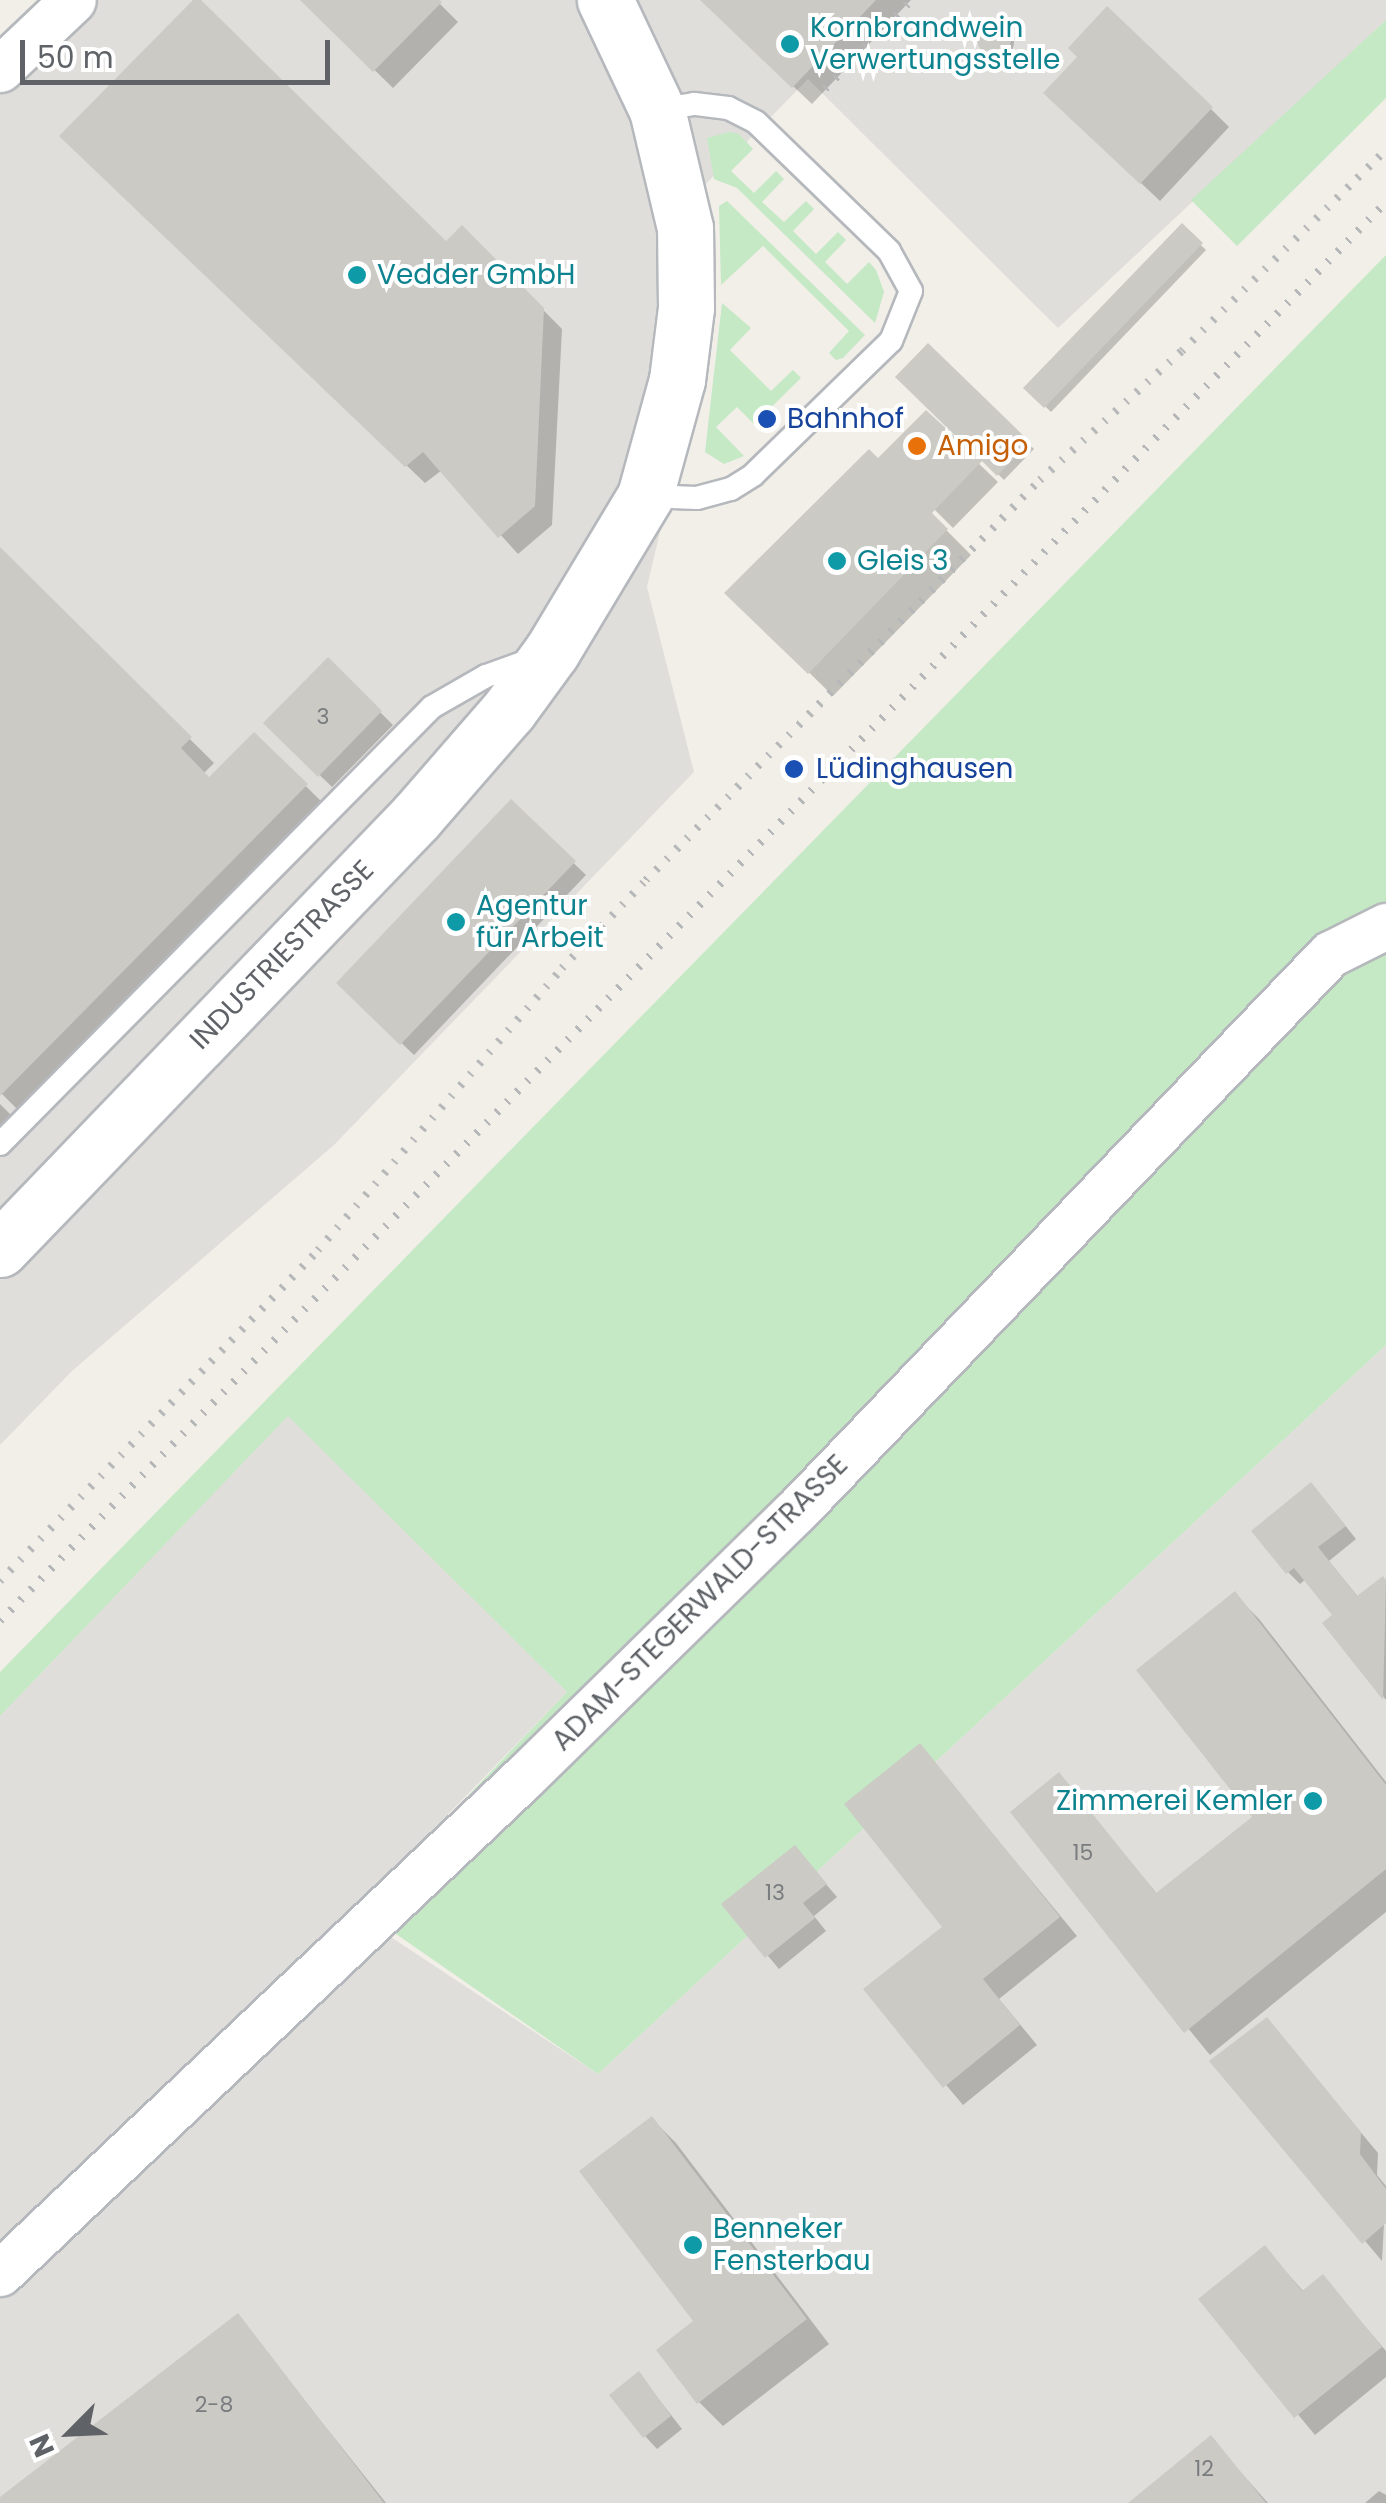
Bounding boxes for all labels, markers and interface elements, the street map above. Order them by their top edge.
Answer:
place label: Kornbrandwein Verwertungsstelle [810,11,1060,77]
scale bar [25,20,335,82]
marker: Kornbrandwein Verwertungsstelle [779,33,801,55]
text: 50 m [37,36,114,79]
place label: Vedder GmbH [377,258,575,292]
marker: Vedder GmbH [346,264,368,286]
place label: Bahnhof [787,402,904,436]
marker: Bahnhof [756,408,778,430]
place label: Amigo [937,429,1028,463]
marker: Amigo [906,435,928,457]
place label: Gleis 3 [857,544,949,578]
marker: Gleis 3 [826,550,848,572]
house number: 3 [317,704,329,730]
place label: Lüdinghausen [816,752,1013,786]
marker: Lüdinghausen [781,756,807,782]
street label: INDUSTRIESTRASSE [183,853,381,1057]
place label: Agentur für Arbeit [476,889,604,955]
marker: Agentur für Arbeit [445,911,467,933]
street label: ADAM-STEGERWALD-STRASSE [545,1448,855,1758]
place label: Zimmerei Kemler [1056,1784,1293,1818]
marker: Zimmerei Kemler [1302,1790,1324,1812]
house number: 15 [1073,1840,1093,1866]
house number: 13 [765,1880,785,1906]
place label: Benneker Fensterbau [713,2212,871,2278]
marker: Benneker Fensterbau [682,2234,704,2256]
north arrow [20,2383,120,2483]
house number: 2-8 [195,2392,233,2418]
text: N [20,2428,64,2463]
house number: 12 [1194,2456,1214,2482]

